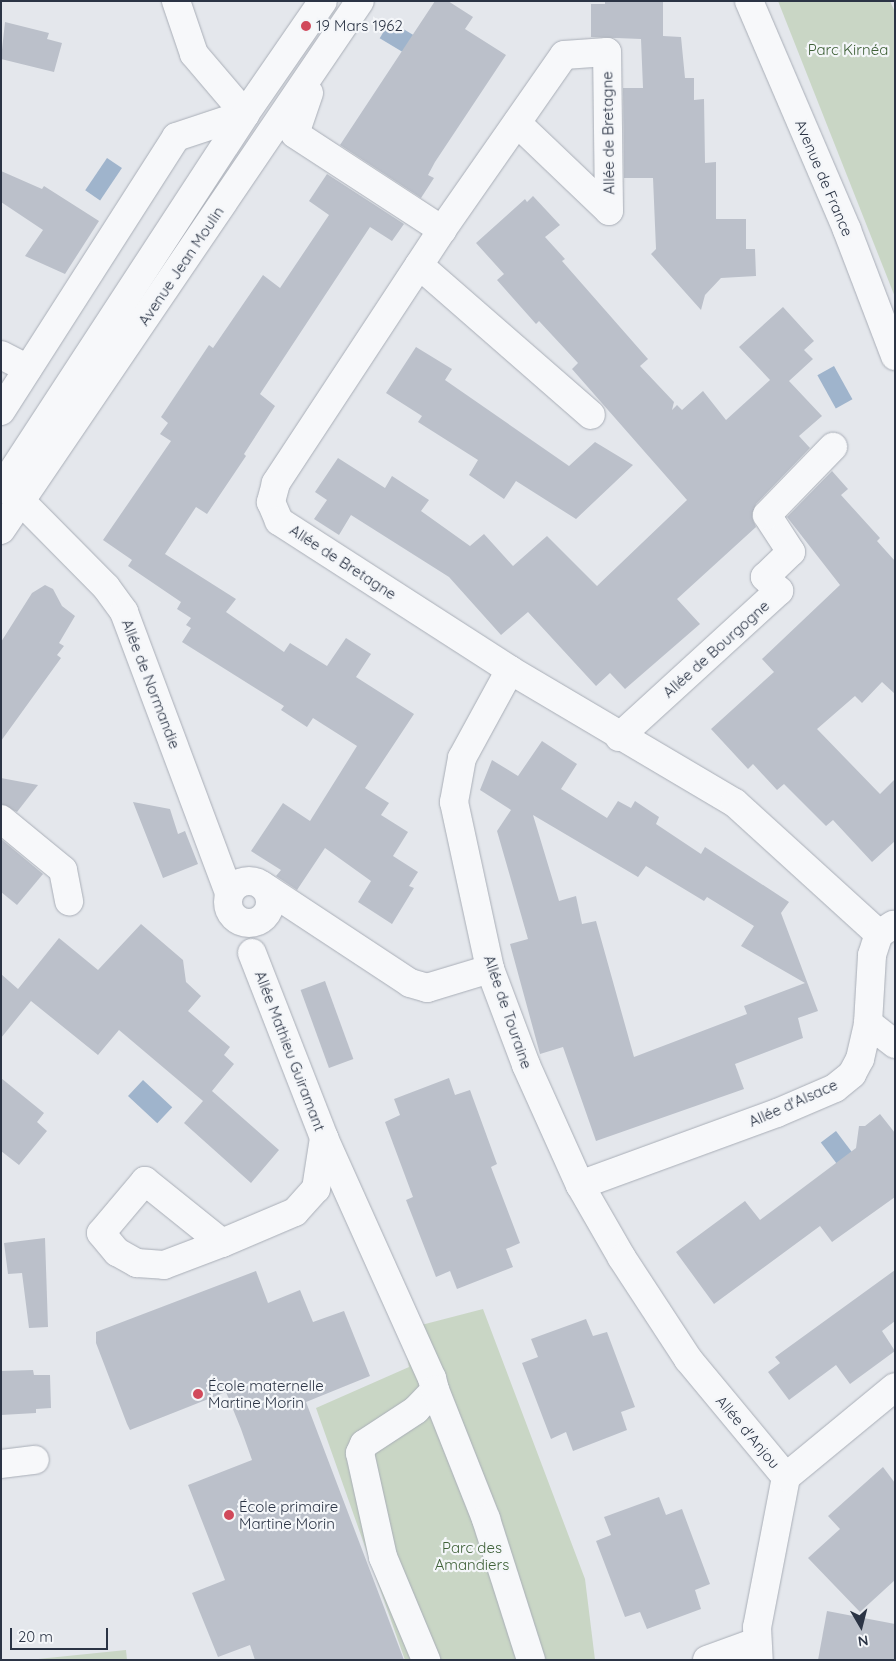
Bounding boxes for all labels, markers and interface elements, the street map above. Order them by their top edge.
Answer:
place label: 19 Mars 1962 [316,17,403,35]
marker: 19 Mars 1962 [300,20,312,32]
park label: Parc Kirnéa [808,41,888,59]
street label: Allée de Bretagne [598,71,618,195]
street label: Avenue de France [791,117,857,239]
street label: Avenue Jean Moulin [134,203,228,329]
street label: Allée de Bretagne [286,521,400,603]
street label: Allée de Bourgogne [659,597,773,701]
street label: Allée de Normandie [118,617,184,751]
street label: Allée de Touraine [480,953,536,1071]
street label: Allée Mathieu Guiramant [251,968,329,1134]
street label: Allée d'Alsace [746,1075,840,1131]
place label: École maternelle Martine Morin [208,1376,324,1411]
marker: École maternelle Martine Morin [192,1388,204,1400]
street label: Allée d'Anjou [712,1392,784,1472]
place label: École primaire Martine Morin [239,1497,338,1532]
marker: École primaire Martine Morin [223,1509,235,1521]
park label: Parc des Amandiers [435,1538,509,1573]
north arrow [836,1601,886,1651]
scale bar [12,1618,110,1650]
text: 20 m [18,1627,53,1646]
text: N [857,1631,869,1650]

